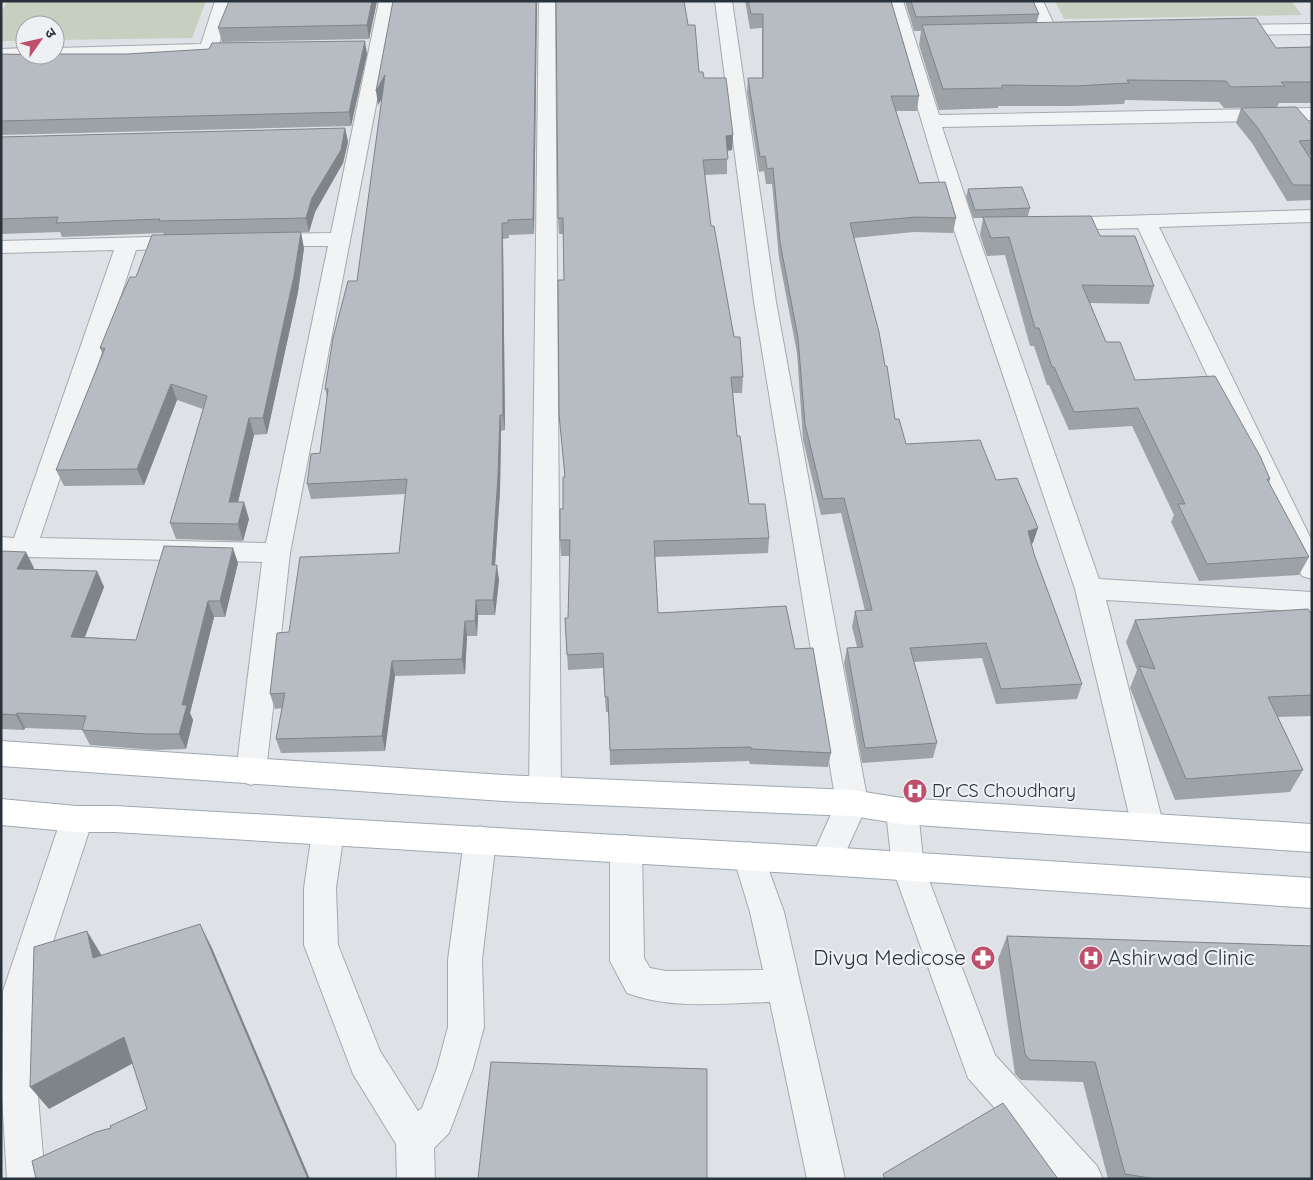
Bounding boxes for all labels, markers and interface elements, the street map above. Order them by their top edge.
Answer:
north arrow [15,15,65,65]
text: उ [41,24,61,42]
hospital icon: Dr CS Choudhary [902,778,928,804]
place label: Dr CS Choudhary [932,779,1076,802]
place label: Divya Medicose [813,944,966,970]
place label: Ashirwad Clinic [1108,944,1255,970]
pharmacy icon: Divya Medicose [970,945,996,971]
hospital icon: Ashirwad Clinic [1078,945,1104,971]

